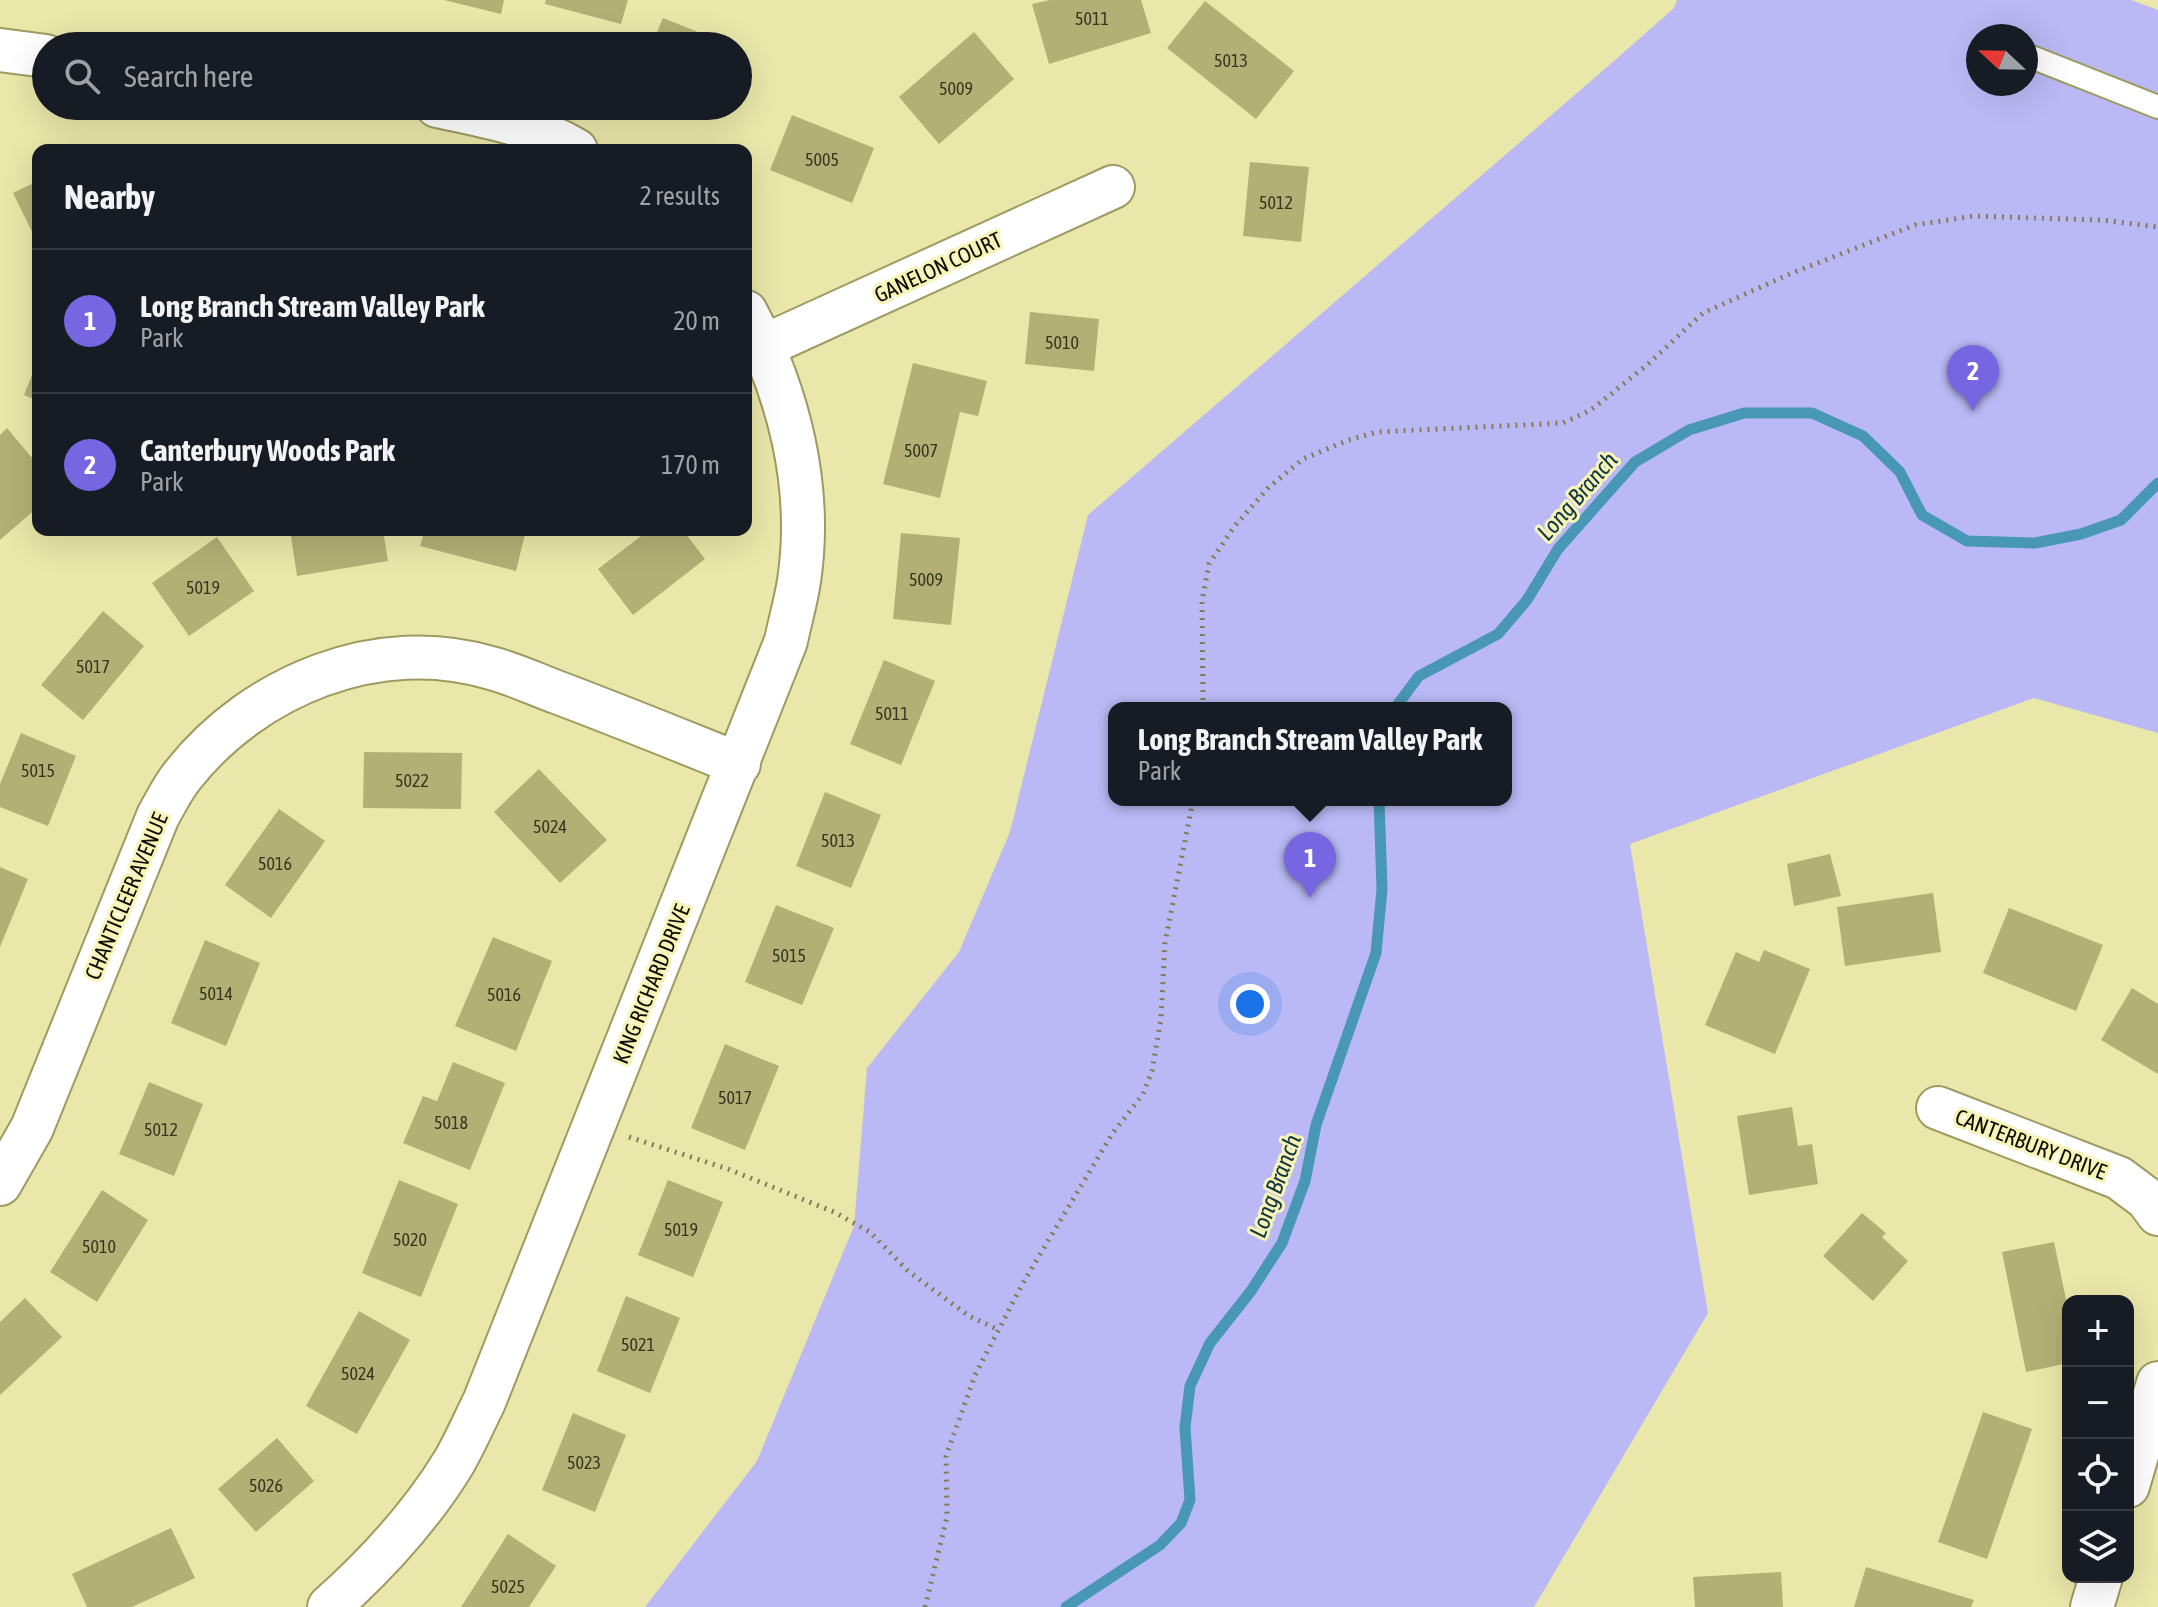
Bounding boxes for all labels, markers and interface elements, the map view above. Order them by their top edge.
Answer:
house number: 5011 [1075,8,1109,29]
north arrow [1966,24,2038,96]
search box [32,32,752,120]
house number: 5013 [1214,50,1248,71]
icon: search [60,54,104,98]
text: Search here [124,59,253,93]
house number: 5009 [939,78,973,99]
house number: 5005 [805,149,839,170]
text: Nearby [64,177,155,216]
text: 2 results [639,181,720,211]
house number: 5012 [1259,192,1293,213]
street label: GANELON COURT [870,226,1006,308]
text: Long Branch Stream Valley Park [140,289,485,323]
text: 1 [84,306,96,336]
text: 20 m [673,306,720,336]
text: Park [140,323,183,353]
house number: 5010 [1045,332,1079,353]
pin: 2 [1947,345,1999,411]
text: Canterbury Woods Park [140,433,395,467]
house number: 5007 [904,440,938,461]
water label: Long Branch [1531,446,1623,546]
text: 2 [84,450,96,480]
text: 170 m [661,450,720,480]
text: Park [140,467,183,497]
house number: 5009 [909,569,943,590]
house number: 5019 [186,577,220,598]
house number: 5017 [76,656,110,677]
popup [1108,702,1512,806]
house number: 5011 [875,703,909,724]
text: Long Branch Stream Valley Park [1138,722,1482,756]
text: Park [1138,756,1181,786]
house number: 5015 [21,760,55,781]
house number: 5022 [395,770,429,791]
street label: CHANTICLEER AVENUE [79,808,173,983]
house number: 5024 [533,816,567,837]
house number: 5013 [821,830,855,851]
pin: 1 [1284,832,1336,898]
house number: 5016 [258,853,292,874]
street label: KING RICHARD DRIVE [607,900,695,1067]
house number: 5015 [772,945,806,966]
house number: 5014 [199,983,233,1004]
house number: 5016 [487,984,521,1005]
your location [1230,984,1270,1024]
house number: 5017 [718,1087,752,1108]
street label: CANTERBURY DRIVE [1952,1103,2111,1185]
house number: 5018 [434,1112,468,1133]
house number: 5012 [144,1119,178,1140]
water label: Long Branch [1244,1130,1306,1241]
house number: 5019 [664,1219,698,1240]
house number: 5020 [393,1229,427,1250]
house number: 5010 [82,1236,116,1257]
map controls [2062,1295,2134,1583]
button: + [2062,1295,2134,1367]
house number: 5021 [621,1334,655,1355]
house number: 5024 [341,1363,375,1384]
button: − [2062,1367,2134,1439]
button: locate [2062,1439,2134,1511]
house number: 5023 [567,1452,601,1473]
house number: 5026 [249,1475,283,1496]
button: layers [2062,1511,2134,1583]
house number: 5025 [491,1576,525,1597]

